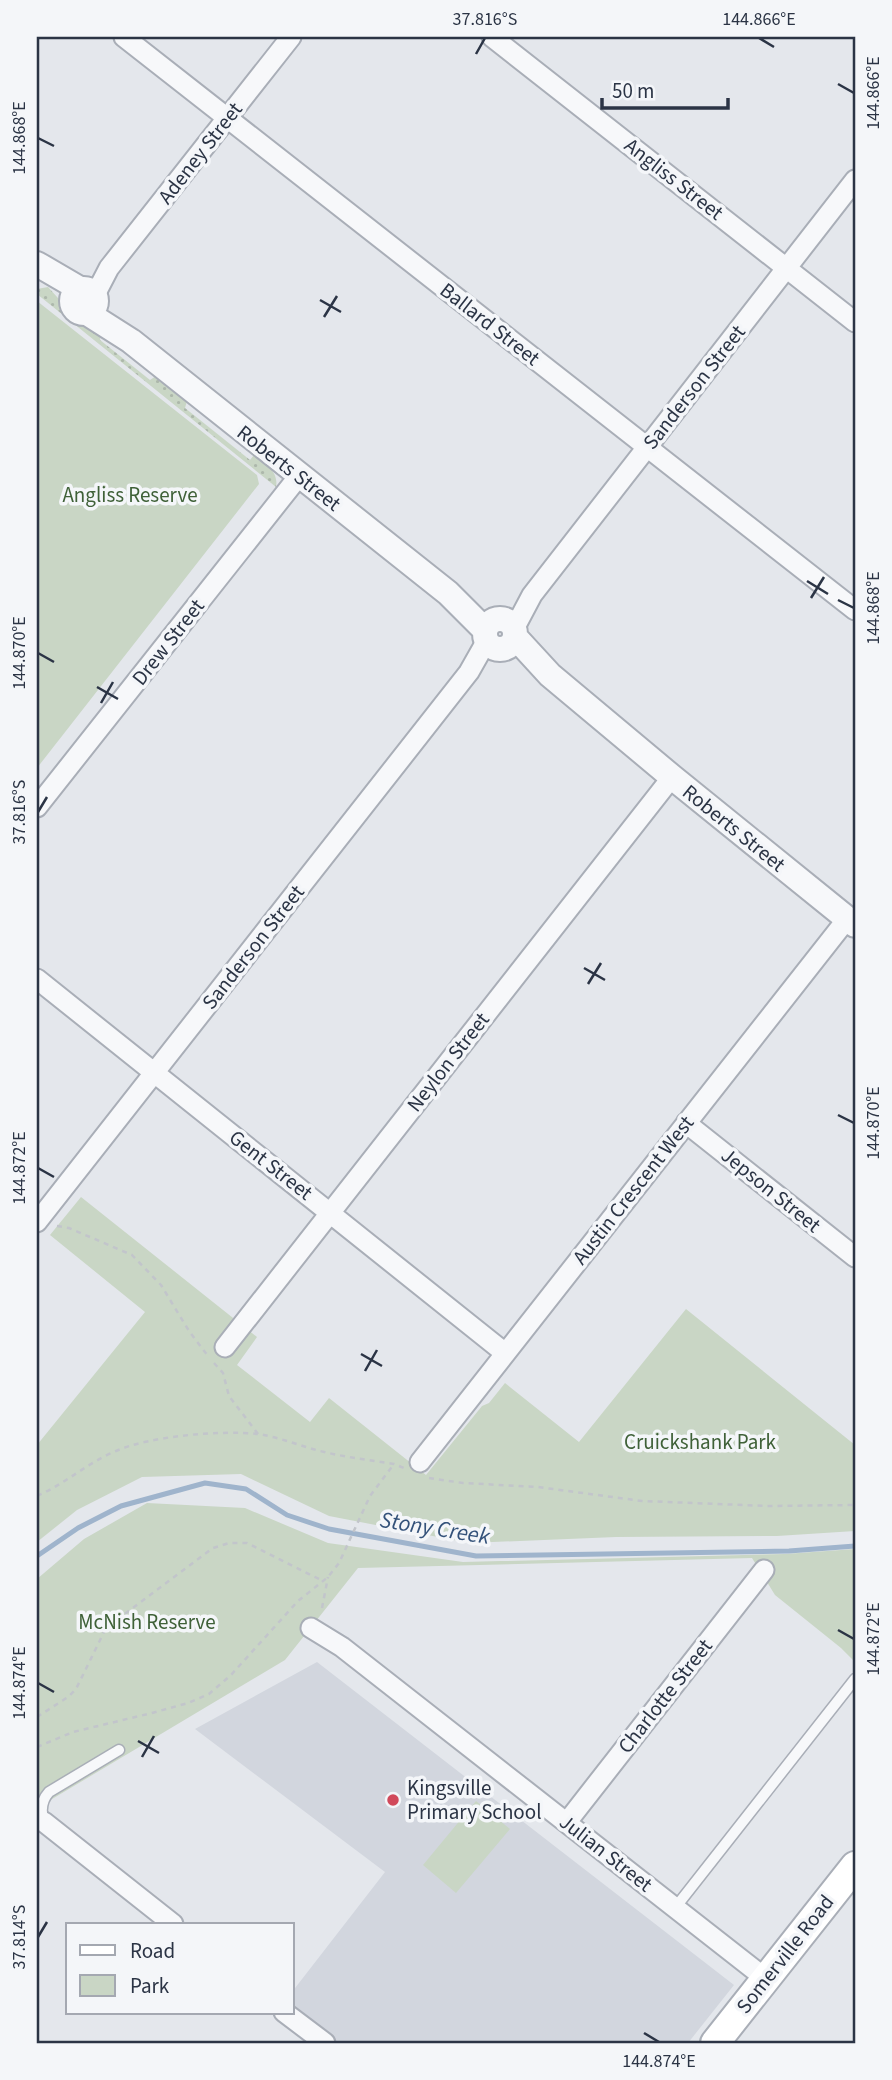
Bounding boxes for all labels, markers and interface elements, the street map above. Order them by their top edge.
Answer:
text: 37.816°S [453,7,517,32]
text: 144.866°E [722,7,796,32]
text: 144.866°E [861,56,886,130]
scale bar [602,66,728,110]
text: 50 m [612,76,654,106]
street label: Adeney Street [151,96,249,210]
text: 144.868°E [7,101,32,175]
street label: Angliss Street [618,131,730,227]
street label: Ballard Street [434,275,546,373]
street label: Sanderson Street [636,318,752,456]
street label: Roberts Street [231,418,347,518]
park label: Angliss Reserve [62,480,198,510]
text: 144.868°E [861,571,886,645]
street label: Drew Street [125,592,211,692]
text: 144.870°E [7,616,32,690]
street label: Roberts Street [676,777,792,879]
text: 37.816°S [7,780,32,844]
street label: Sanderson Street [195,878,311,1016]
street label: Neylon Street [400,1006,496,1118]
text: 144.870°E [861,1086,886,1160]
street label: Austin Crescent West [565,1109,701,1271]
street label: Gent Street [223,1123,319,1207]
text: 144.872°E [7,1131,32,1205]
street label: Jepson Street [715,1140,827,1240]
park label: Cruickshank Park [624,1427,777,1457]
water label: Stony Creek [378,1503,493,1553]
text: 144.872°E [861,1602,886,1676]
park label: McNish Reserve [78,1607,216,1637]
street label: Charlotte Street [611,1632,719,1760]
text: 144.874°E [7,1646,32,1720]
place label: Kingsville Primary School [407,1773,542,1827]
marker: Kingsville Primary School [385,1792,401,1808]
street label: Julian Street [553,1807,659,1899]
street label: Somerville Road [729,1888,841,2020]
text: 37.814°S [7,1905,32,1969]
legend [66,1923,294,2014]
text: Road [130,1936,175,1966]
text: Park [130,1971,170,2001]
text: 144.874°E [622,2049,696,2074]

